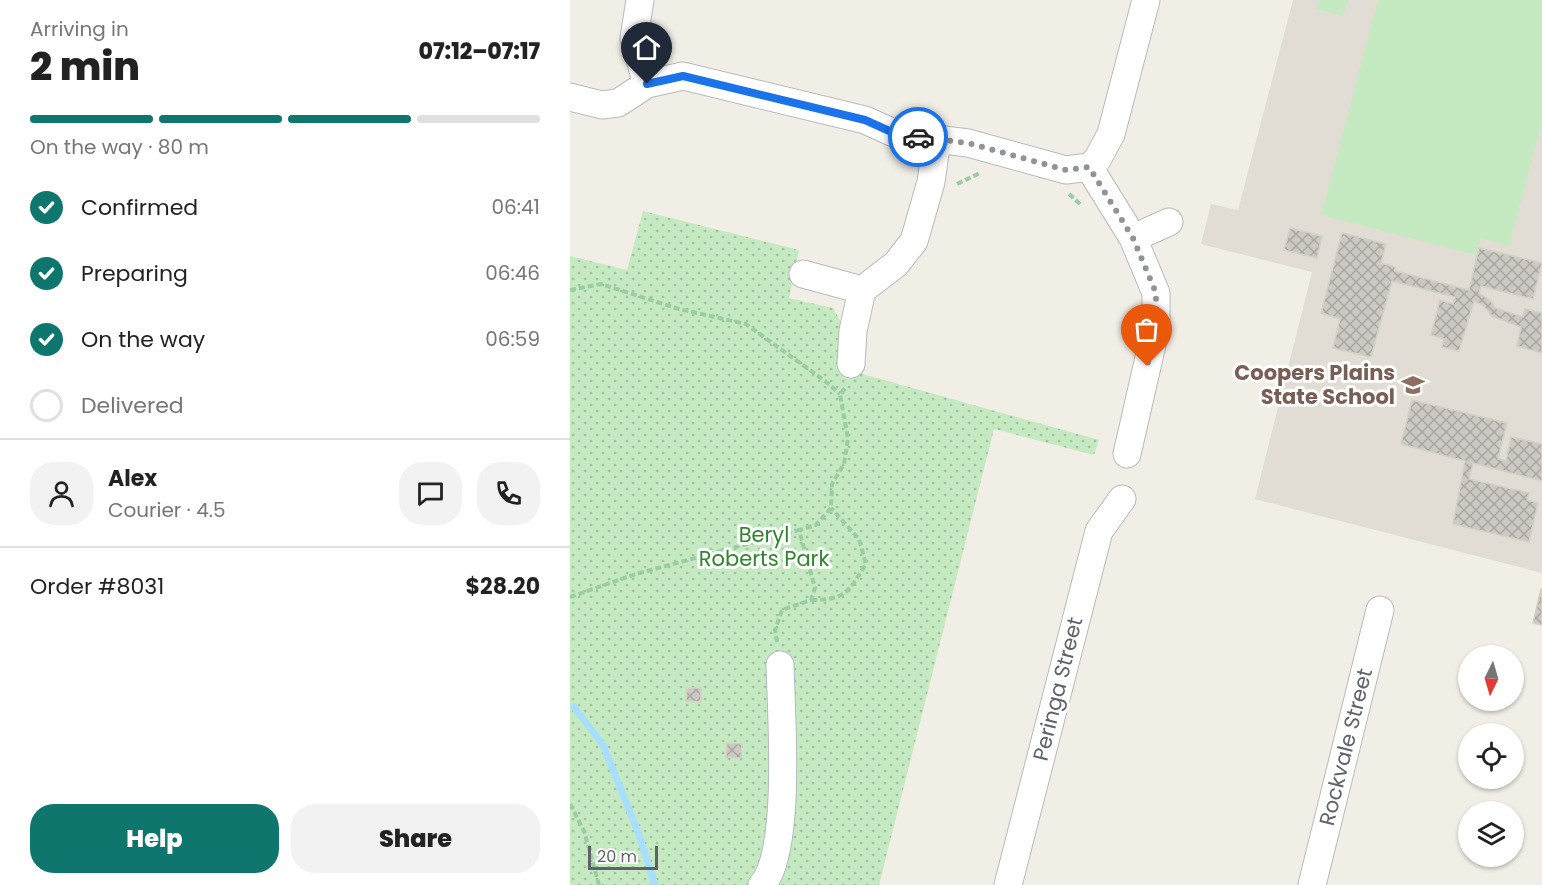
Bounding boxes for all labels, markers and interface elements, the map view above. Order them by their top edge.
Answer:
text: Arriving in [30,15,129,43]
pin [621,22,672,84]
icon: home [630,31,663,64]
text: 07:12–07:17 [419,36,540,67]
text: 2 min [30,39,140,94]
courier [888,107,948,167]
icon: car [902,121,935,154]
text: On the way · 80 m [30,133,209,161]
icon: check [30,191,63,224]
text: Confirmed [81,192,198,223]
text: 06:41 [492,193,540,221]
icon: check [30,257,63,290]
text: Preparing [81,258,188,289]
text: 06:46 [485,259,540,287]
pin [1121,304,1172,366]
icon: bag [1130,313,1163,346]
icon: check [30,323,63,356]
text: On the way [81,324,205,355]
text: 06:59 [485,325,540,353]
place label: Coopers Plains State School [1234,358,1395,411]
school or university icon: Coopers Plains State School [1400,372,1426,398]
text: Delivered [81,390,184,421]
button: person [30,462,93,525]
button: chat [399,462,462,525]
button: phone [477,462,540,525]
text: Alex [108,463,157,494]
text: Courier · 4.5 [108,496,226,524]
park label: Beryl Roberts Park [699,520,829,573]
text: Order #8031 [30,571,164,602]
text: $28.20 [466,571,540,602]
street label: Peringa Street [1026,614,1089,764]
north arrow [1458,645,1524,711]
map controls [1458,645,1524,867]
street label: Rockvale Street [1312,665,1379,829]
button: locate [1458,723,1524,789]
button: layers [1458,801,1524,867]
button: Help [30,804,279,873]
button: Share [291,804,540,873]
scale bar [588,843,658,870]
text: 20 m [597,845,637,868]

